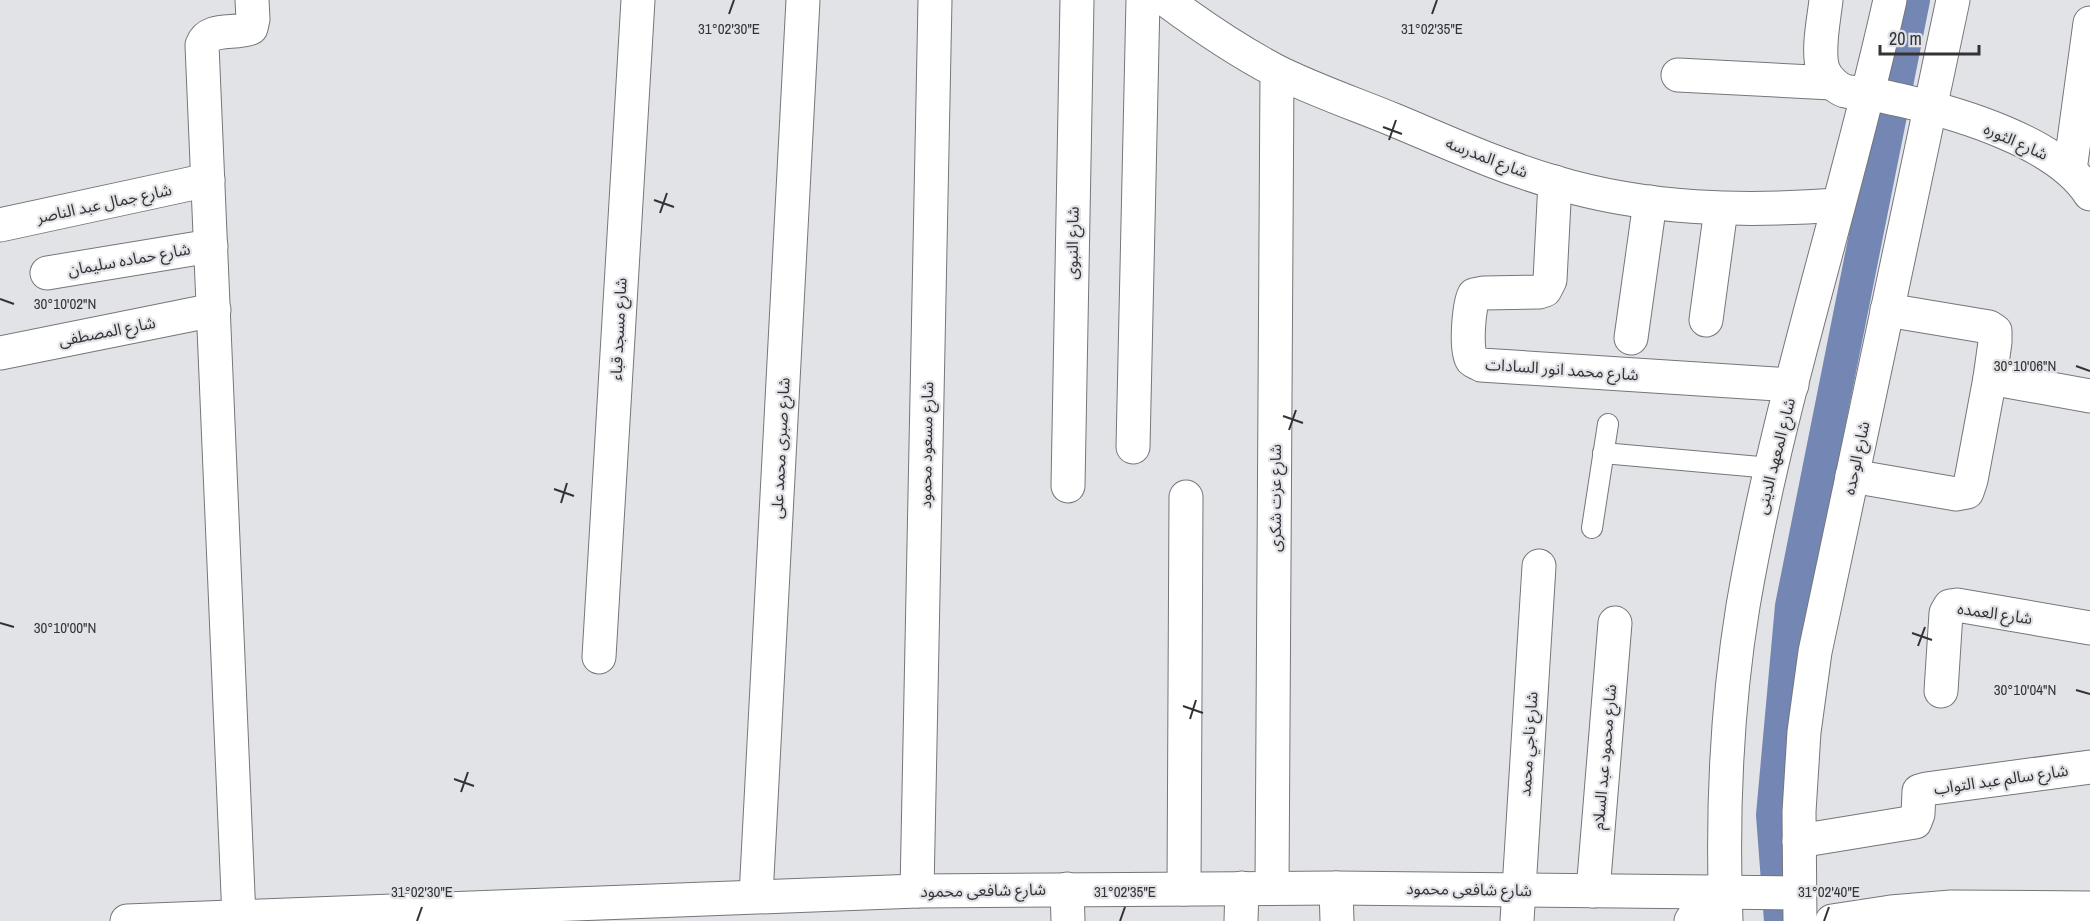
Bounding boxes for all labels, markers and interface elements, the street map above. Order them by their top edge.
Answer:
text: 31°02'30"E [698,18,760,39]
text: 31°02'35"E [1401,18,1463,39]
scale bar [1880,18,1979,56]
text: 20 m [1889,26,1922,51]
street label: شارع الثوره [1980,117,2052,167]
street label: شارع المدرسه [1442,131,1531,185]
street label: شارع جمال عبد الناصر [33,178,174,230]
street label: شارع النبوى [1060,206,1086,280]
street label: شارع حماده سليمان [66,237,192,283]
street label: شارع مسجد قباء [604,277,634,381]
text: 30°10'02"N [34,293,96,314]
street label: شارع المصطفى [57,311,158,353]
street label: شارع محمد انور السادات [1484,353,1639,387]
text: 30°10'06"N [1994,355,2056,376]
street label: شارع صبرى محمد على [765,377,797,519]
street label: شارع مسعود محمود [914,381,940,509]
street label: شارع المعهد الدينى [1750,396,1802,517]
street label: شارع الوحده [1837,419,1876,497]
street label: شارع عزت شكرى [1264,444,1288,552]
street label: شارع العمده [1956,597,2034,631]
text: 30°10'00"N [34,617,96,638]
text: 30°10'04"N [1994,679,2056,700]
street label: شارع محمود عبد السلام [1587,683,1623,831]
street label: شارع ناجي محمد [1513,691,1545,797]
street label: شارع سالم عبد التواب [1932,759,2070,801]
street label: شارع شافعى محمود [1406,877,1532,903]
street label: شارع شافعى محمود [920,878,1046,904]
text: 31°02'30"E [391,881,453,902]
text: 31°02'35"E [1094,881,1156,902]
text: 31°02'40"E [1798,881,1860,902]

